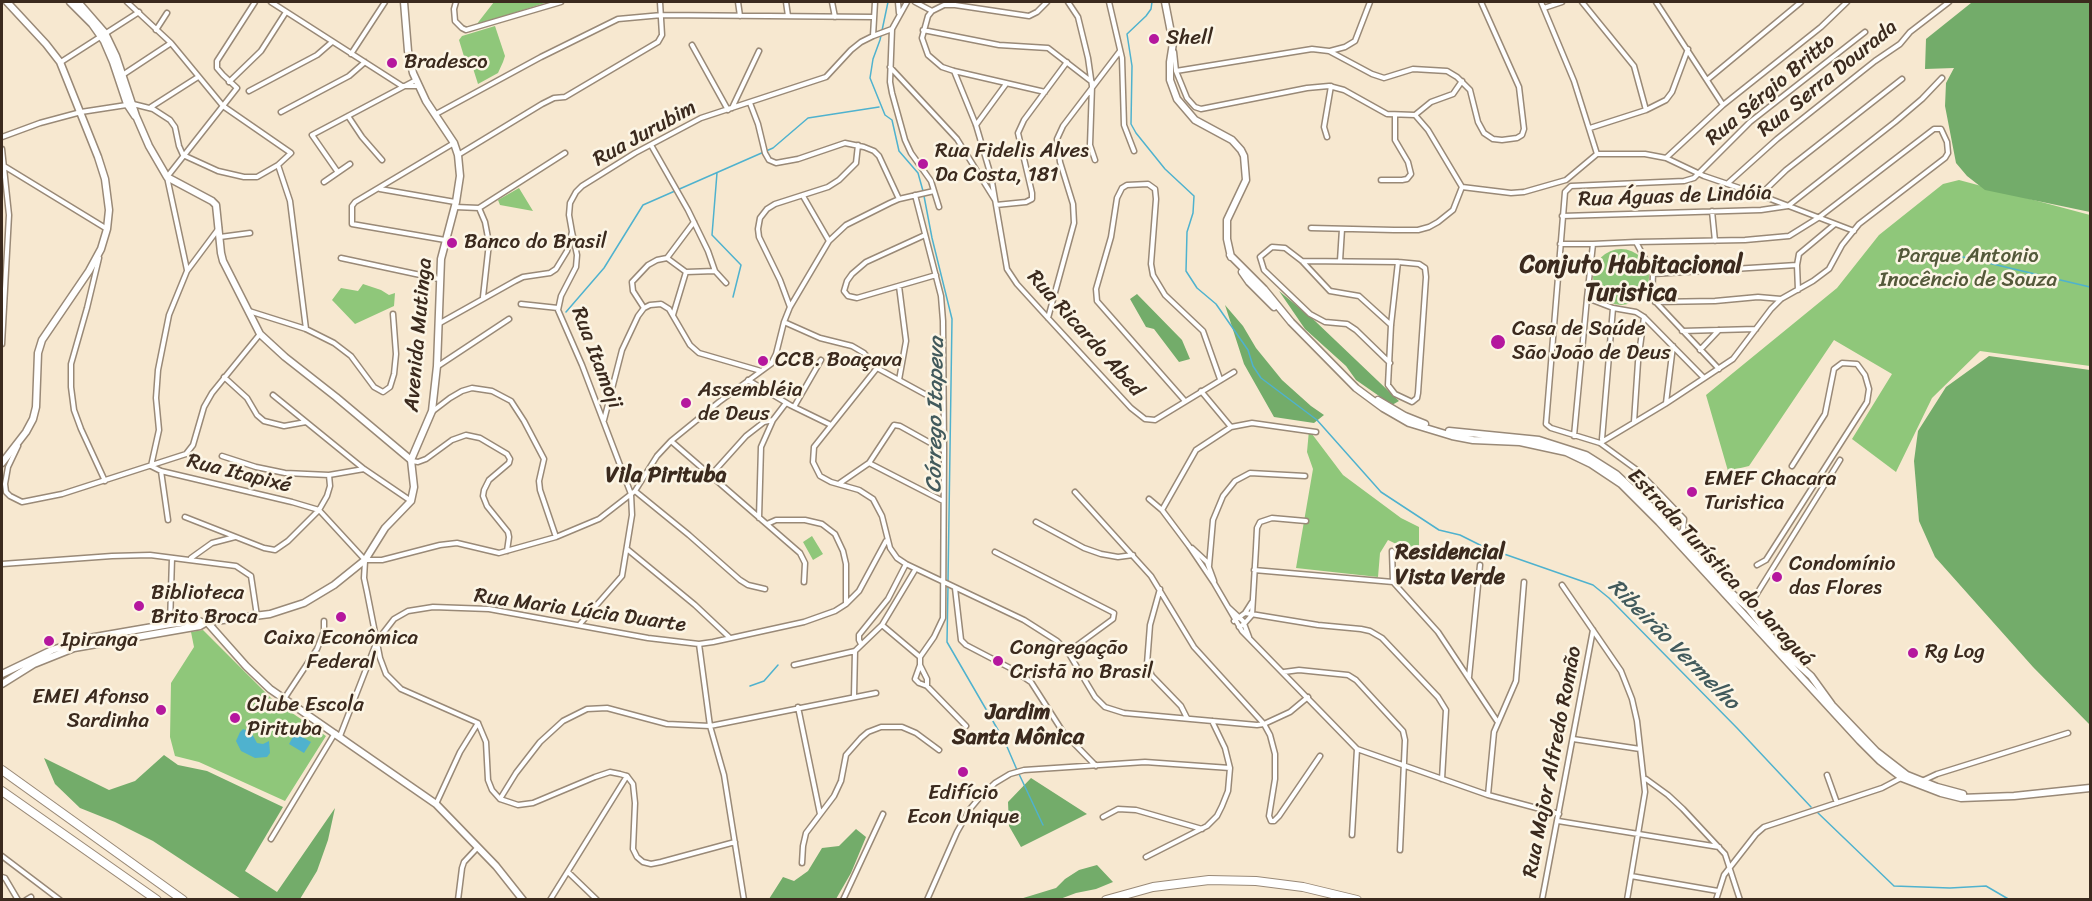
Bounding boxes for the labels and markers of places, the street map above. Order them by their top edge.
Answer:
place label: Shell [1166,26,1213,52]
marker: Shell [1147,32,1161,46]
place label: Bradesco [404,50,488,76]
marker: Bradesco [385,56,399,70]
place label: Rua Fidelis Alves Da Costa, 181 [935,139,1089,189]
marker: Rua Fidelis Alves Da Costa, 181 [916,157,930,171]
place label: Banco do Brasil [464,230,607,256]
marker: Banco do Brasil [445,236,459,250]
place label: Casa de Saúde São João de Deus [1512,317,1671,367]
marker: Casa de Saúde São João de Deus [1489,333,1507,351]
place label: CCB. Boaçava [775,348,902,374]
marker: CCB. Boaçava [756,354,770,368]
place label: Assembléia de Deus [698,378,803,428]
marker: Assembléia de Deus [679,396,693,410]
place label: EMEF Chacara Turistica [1704,467,1836,517]
marker: EMEF Chacara Turistica [1685,485,1699,499]
place label: Condomínio das Flores [1789,552,1896,602]
marker: Condomínio das Flores [1770,570,1784,584]
place label: Biblioteca Brito Broca [151,581,258,631]
marker: Biblioteca Brito Broca [132,599,146,613]
marker: Caixa Econômica Federal [334,610,348,624]
place label: Caixa Econômica Federal [264,626,418,676]
place label: Ipiranga [61,628,138,654]
marker: Ipiranga [42,634,56,648]
place label: Congregação Cristã no Brasil [1010,636,1153,686]
place label: Rg Log [1925,640,1985,666]
marker: Rg Log [1906,646,1920,660]
marker: Congregação Cristã no Brasil [991,654,1005,668]
place label: EMEI Afonso Sardinha [32,685,149,735]
place label: Clube Escola Pirituba [247,693,364,743]
marker: EMEI Afonso Sardinha [154,703,168,717]
marker: Clube Escola Pirituba [228,711,242,725]
marker: Edifício Econ Unique [956,765,970,779]
place label: Edifício Econ Unique [907,781,1019,831]

